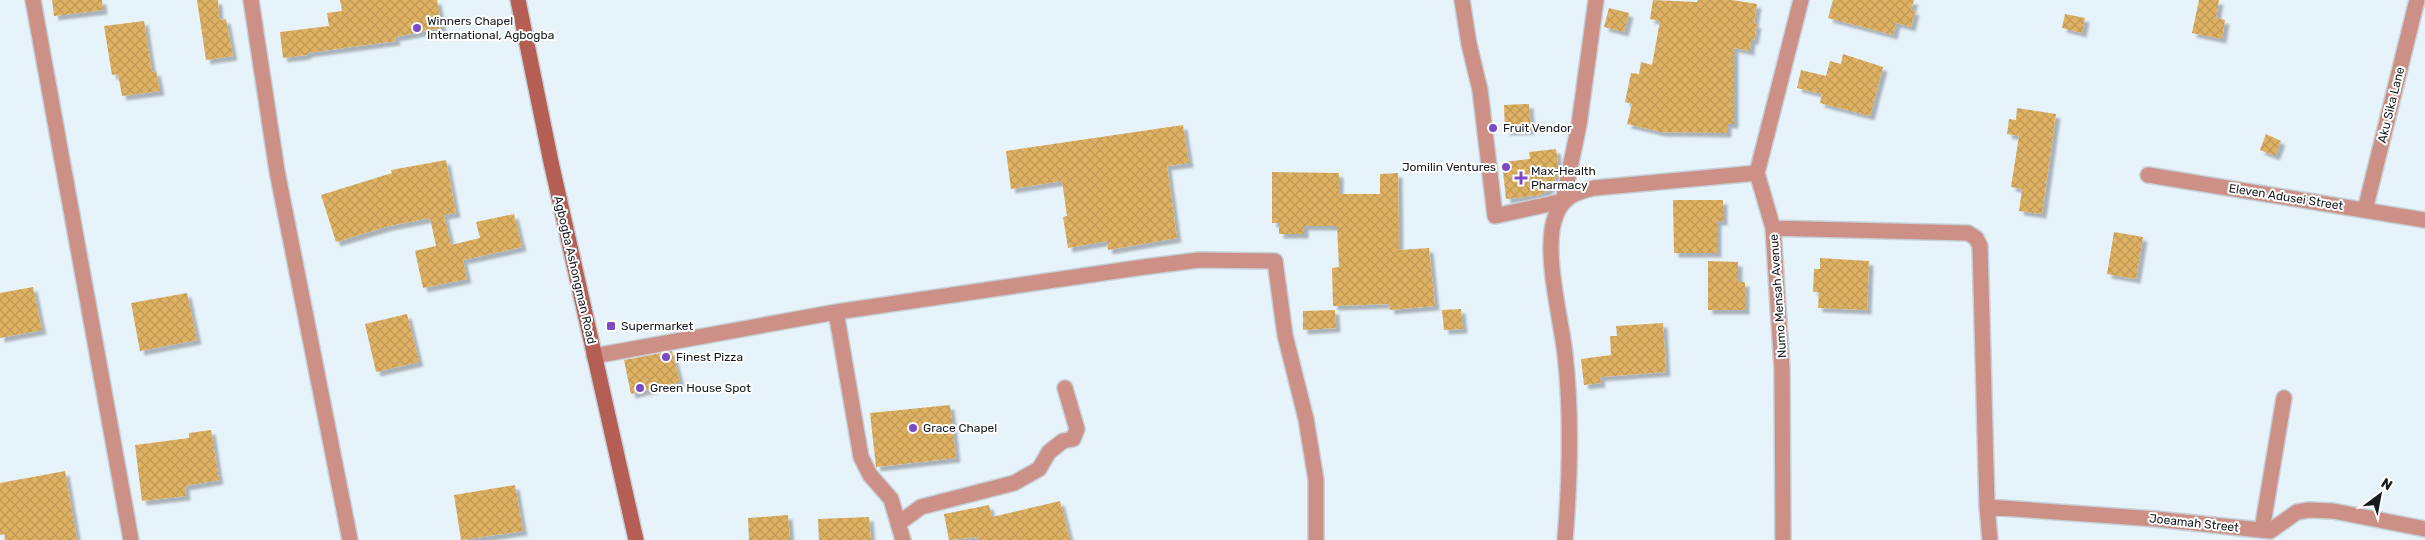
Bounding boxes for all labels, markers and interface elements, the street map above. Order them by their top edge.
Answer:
place label: Winners Chapel International, Agbogba [427,14,554,42]
marker: Winners Chapel International, Agbogba [411,22,423,34]
street label: Aku Sika Lane [2375,65,2407,144]
place label: Fruit Vendor [1503,121,1572,135]
marker: Fruit Vendor [1487,122,1499,134]
place label: Jomilin Ventures [1402,160,1496,174]
marker: Jomilin Ventures [1500,161,1512,173]
place label: Max-Health Pharmacy [1531,164,1596,192]
marker: Max-Health Pharmacy [1515,172,1527,184]
street label: Eleven Adusei Street [2228,181,2344,213]
street label: Agbogba Ashongman Road [551,195,599,345]
street label: Numo Mensah Avenue [1767,233,1789,358]
place label: Supermarket [621,319,694,333]
marker: Supermarket [605,320,617,332]
place label: Finest Pizza [676,350,743,364]
marker: Finest Pizza [660,351,672,363]
place label: Green House Spot [650,381,751,395]
marker: Green House Spot [634,382,646,394]
place label: Grace Chapel [923,421,997,435]
marker: Grace Chapel [907,422,919,434]
north arrow [2355,470,2405,520]
text: N [2378,475,2395,494]
street label: Joeamah Street [2148,511,2240,535]

